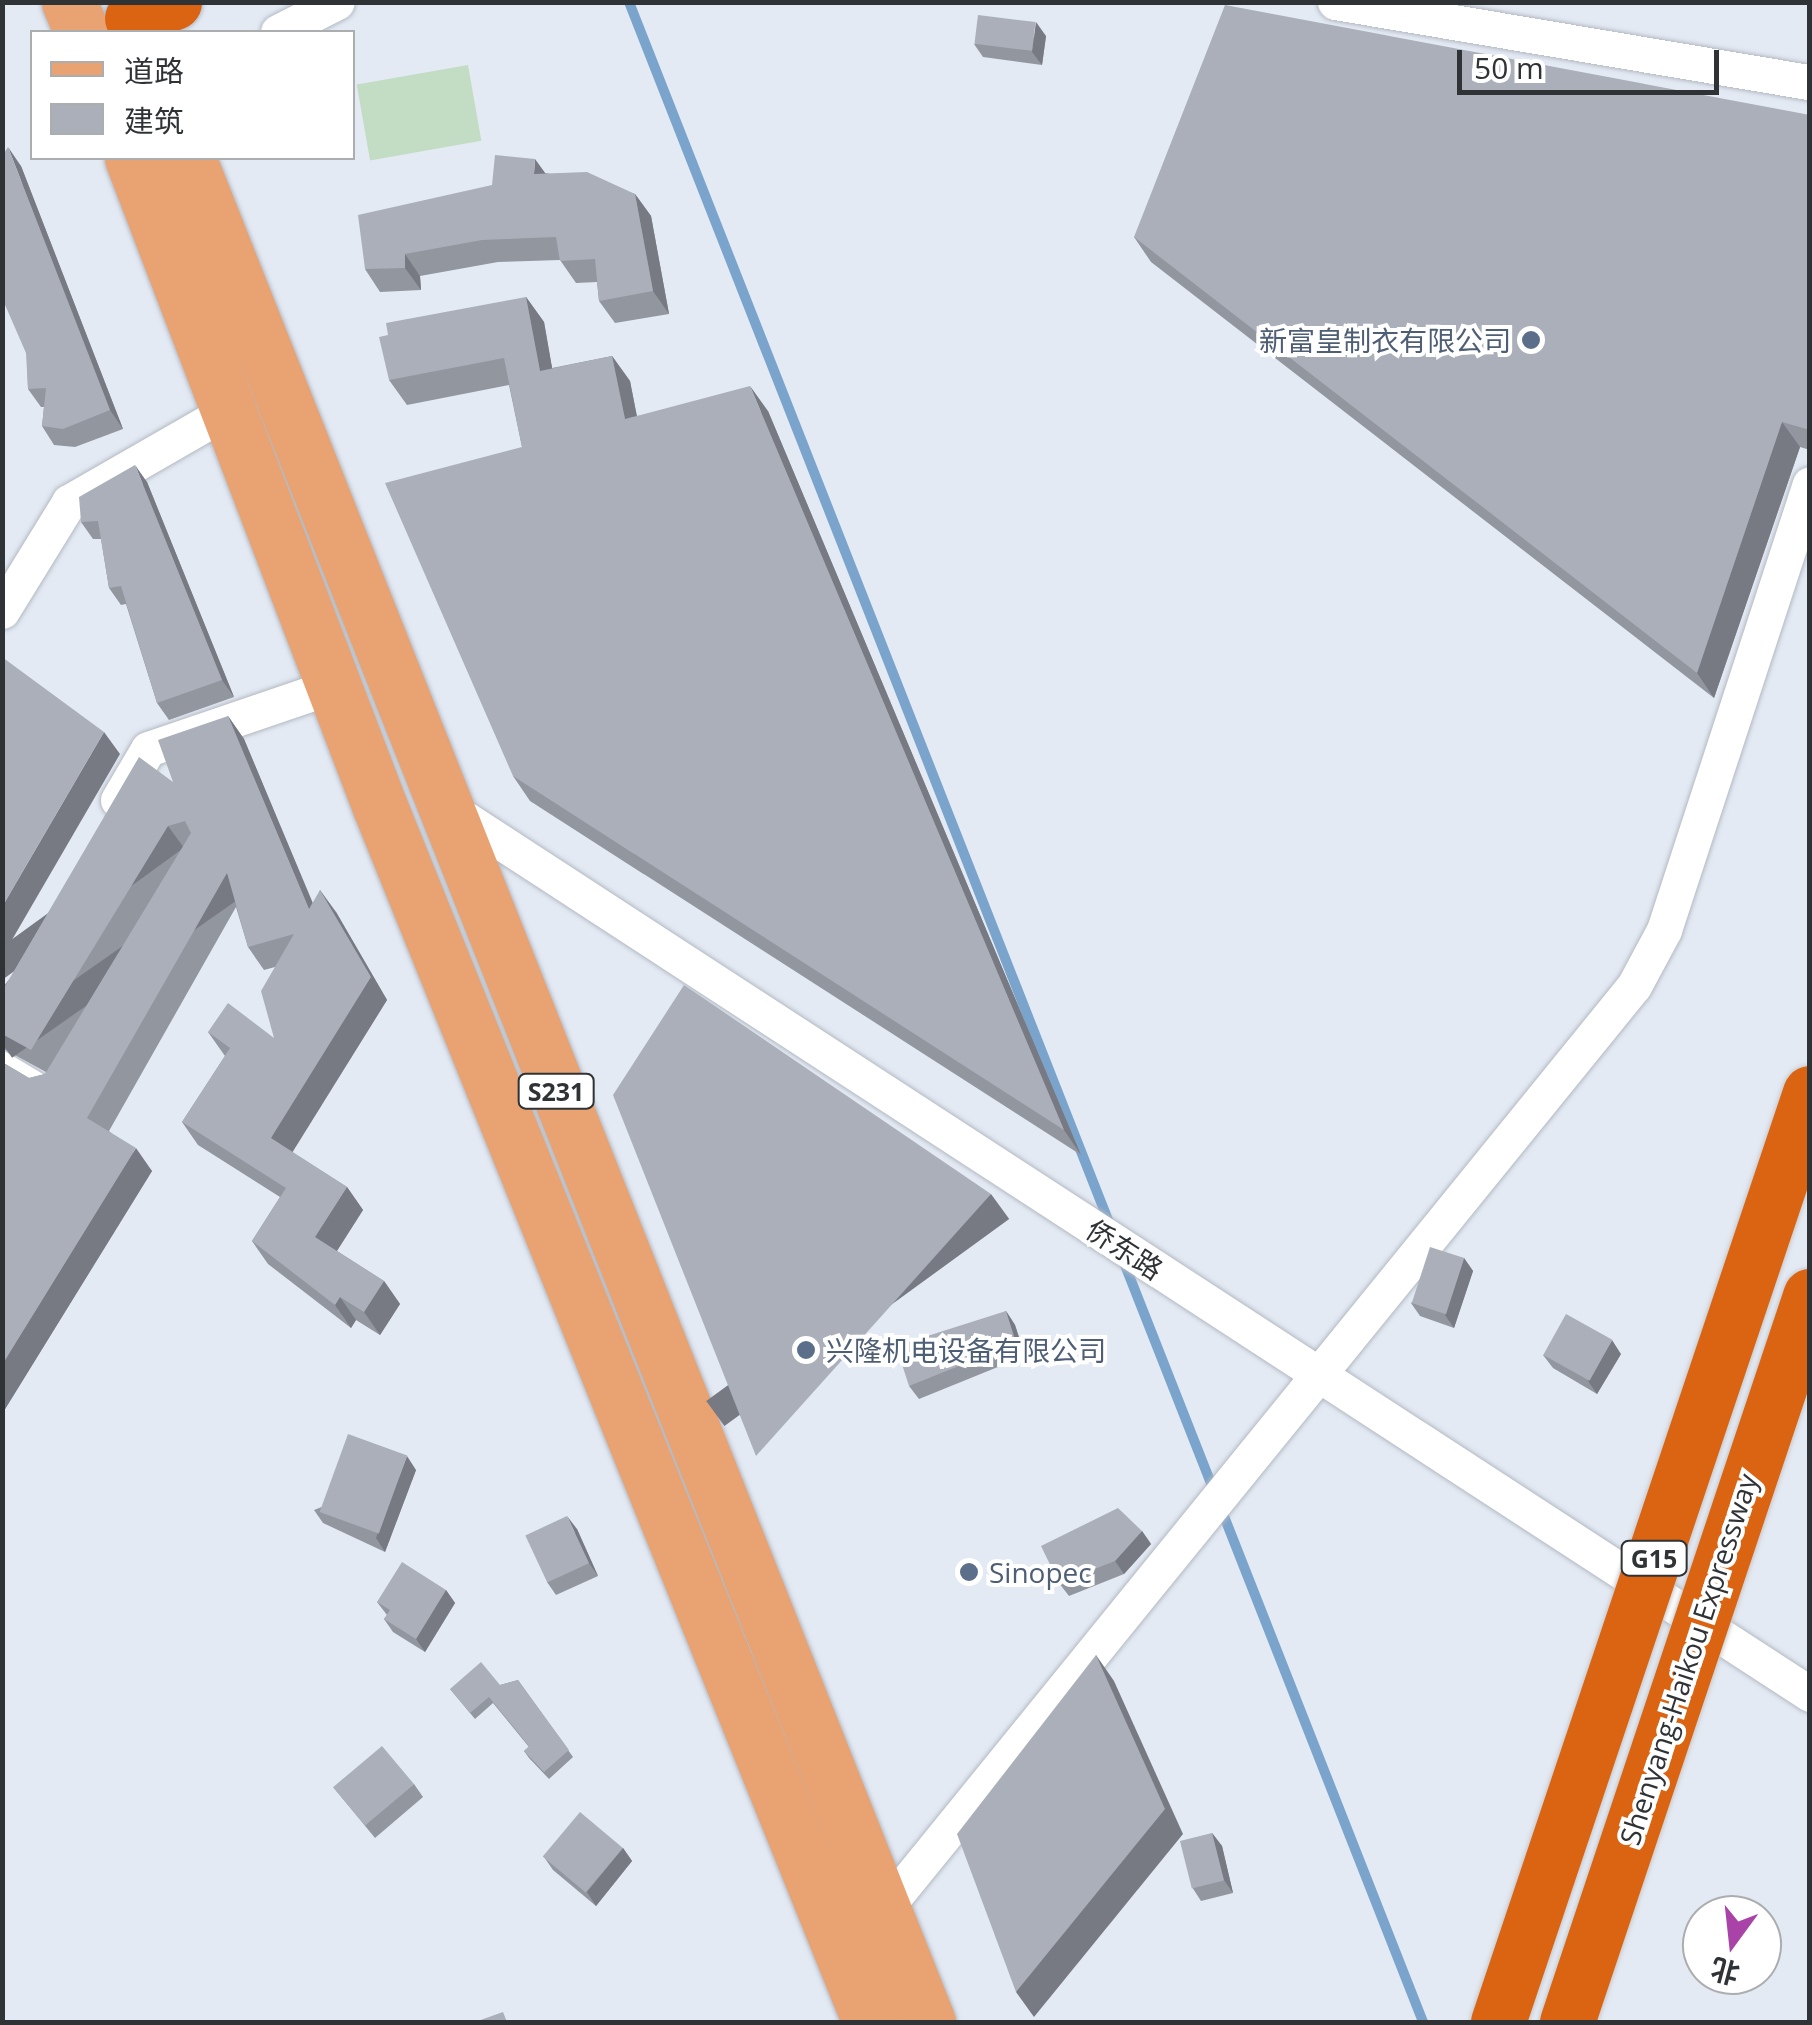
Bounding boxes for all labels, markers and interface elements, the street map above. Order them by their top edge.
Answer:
legend [30,30,355,160]
scale bar [1462,30,1724,92]
text: 50 m [1474,47,1544,88]
text: 道路 [124,50,184,91]
text: 建筑 [124,100,184,141]
place label: 新富皇制衣有限公司 [1259,323,1511,357]
marker: 新富皇制衣有限公司 [1520,329,1542,351]
road number: S231 [516,1071,596,1111]
street label: 侨东路 [1081,1212,1169,1286]
place label: 兴隆机电设备有限公司 [826,1333,1106,1367]
marker: 兴隆机电设备有限公司 [795,1339,817,1361]
street label: Shenyang-Haikou Expressway [1612,1469,1764,1849]
road number: G15 [1619,1538,1689,1578]
place label: Sinopec [989,1555,1092,1589]
marker: Sinopec [958,1561,980,1583]
north arrow [1682,1895,1782,1995]
text: 北 [1706,1950,1743,1994]

